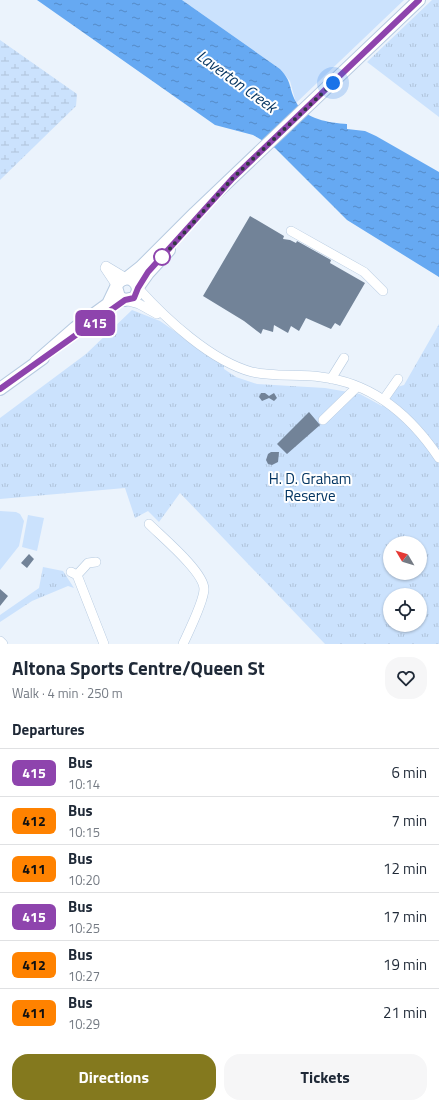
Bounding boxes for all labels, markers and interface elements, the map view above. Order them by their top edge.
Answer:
water label: Laverton Creek [192,44,283,119]
your location [323,73,343,93]
unlabelled marker [153,248,171,266]
line badge: 415 [72,310,118,336]
text: 415 [83,312,107,333]
park label: H. D. Graham Reserve [269,467,351,507]
north arrow [383,536,427,580]
map controls [383,536,427,632]
button: locate [383,588,427,632]
text: Altona Sports Centre/Queen St [12,653,265,682]
button: heart [385,657,427,699]
text: Walk · 4 min · 250 m [12,683,123,703]
text: Departures [12,718,85,741]
text: Bus [68,751,93,774]
text: 6 min [391,761,427,784]
text: 415 [22,762,46,783]
text: 10:14 [68,774,100,794]
text: Bus [68,799,93,822]
text: 7 min [391,809,427,832]
text: 412 [22,810,46,831]
text: 10:15 [68,822,100,842]
text: Bus [68,847,93,870]
text: 12 min [383,857,427,880]
text: 411 [22,858,46,879]
text: 10:20 [68,870,100,890]
text: Bus [68,895,93,918]
text: 17 min [383,905,427,928]
text: 415 [22,906,46,927]
text: 10:25 [68,918,100,938]
text: Bus [68,943,93,966]
text: 19 min [383,953,427,976]
text: 412 [22,954,46,975]
text: 10:27 [68,966,100,986]
text: Bus [68,991,93,1014]
text: 21 min [383,1001,427,1024]
text: 411 [22,1002,46,1023]
text: 10:29 [68,1014,100,1034]
button: Directions [12,1054,216,1100]
button: Tickets [224,1054,427,1100]

